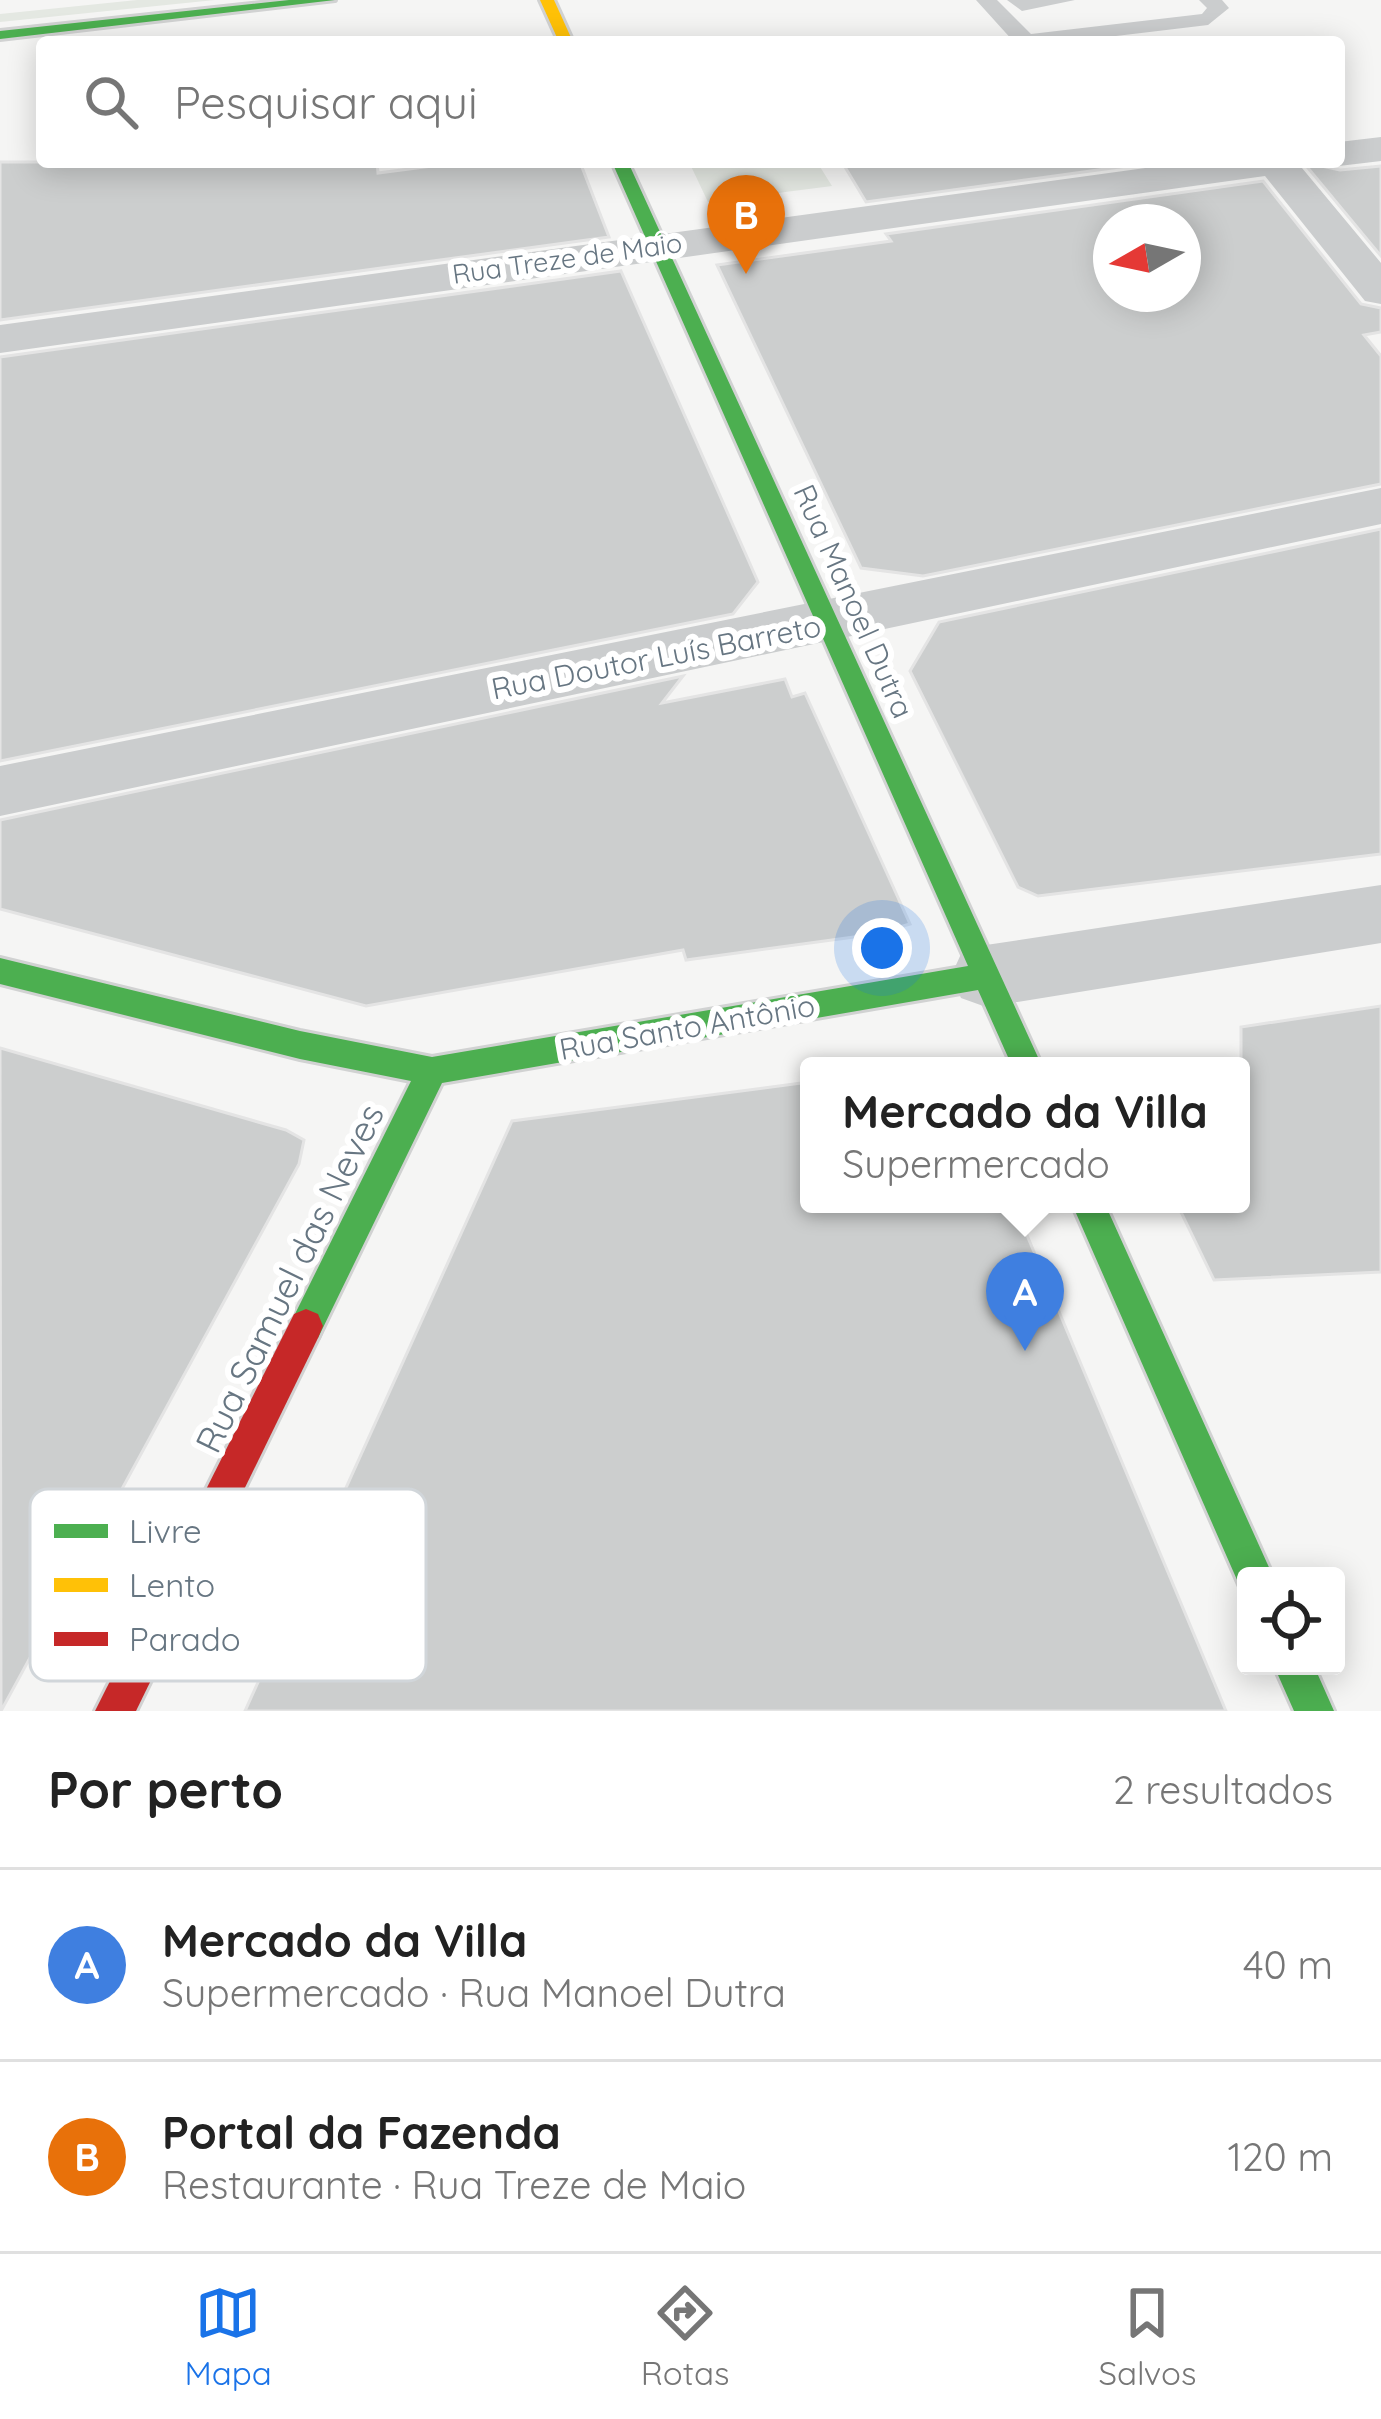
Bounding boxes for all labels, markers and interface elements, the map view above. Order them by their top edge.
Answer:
search box [36,36,1345,168]
icon: search [78,69,144,135]
text: Pesquisar aqui [174,74,478,130]
pin: B [707,175,785,274]
north arrow [1093,204,1201,312]
street label: Rua Treze de Maio [450,225,684,291]
street label: Rua Manoel Dutra [785,478,923,724]
street label: Rua Doutor Luís Barreto [488,606,824,708]
your location [852,918,912,978]
street label: Rua Santo Antônio [556,986,818,1068]
popup [800,1057,1250,1213]
text: Mercado da Villa [842,1083,1208,1139]
street label: Rua Samuel das Neves [185,1096,393,1460]
text: Supermercado [842,1139,1110,1188]
pin: A [986,1252,1064,1351]
legend [30,1489,426,1681]
text: Livre [129,1510,202,1551]
text: Lento [129,1564,215,1605]
map controls [1237,1567,1345,1675]
button: locate [1237,1567,1345,1675]
text: Parado [129,1618,241,1659]
text: Por perto [48,1757,283,1821]
text: 2 resultados [1113,1765,1333,1814]
text: Mercado da Villa [162,1912,527,1968]
text: A [75,1940,99,1989]
text: 40 m [1243,1940,1333,1989]
text: Supermercado · Rua Manoel Dutra [162,1968,786,2017]
text: Portal da Fazenda [162,2104,561,2160]
text: B [74,2132,100,2181]
text: 120 m [1228,2132,1333,2181]
text: Restaurante · Rua Treze de Maio [162,2160,746,2209]
tab: Mapa [185,2280,272,2393]
tab: Rotas [641,2280,729,2393]
tab: Salvos [1098,2280,1196,2393]

